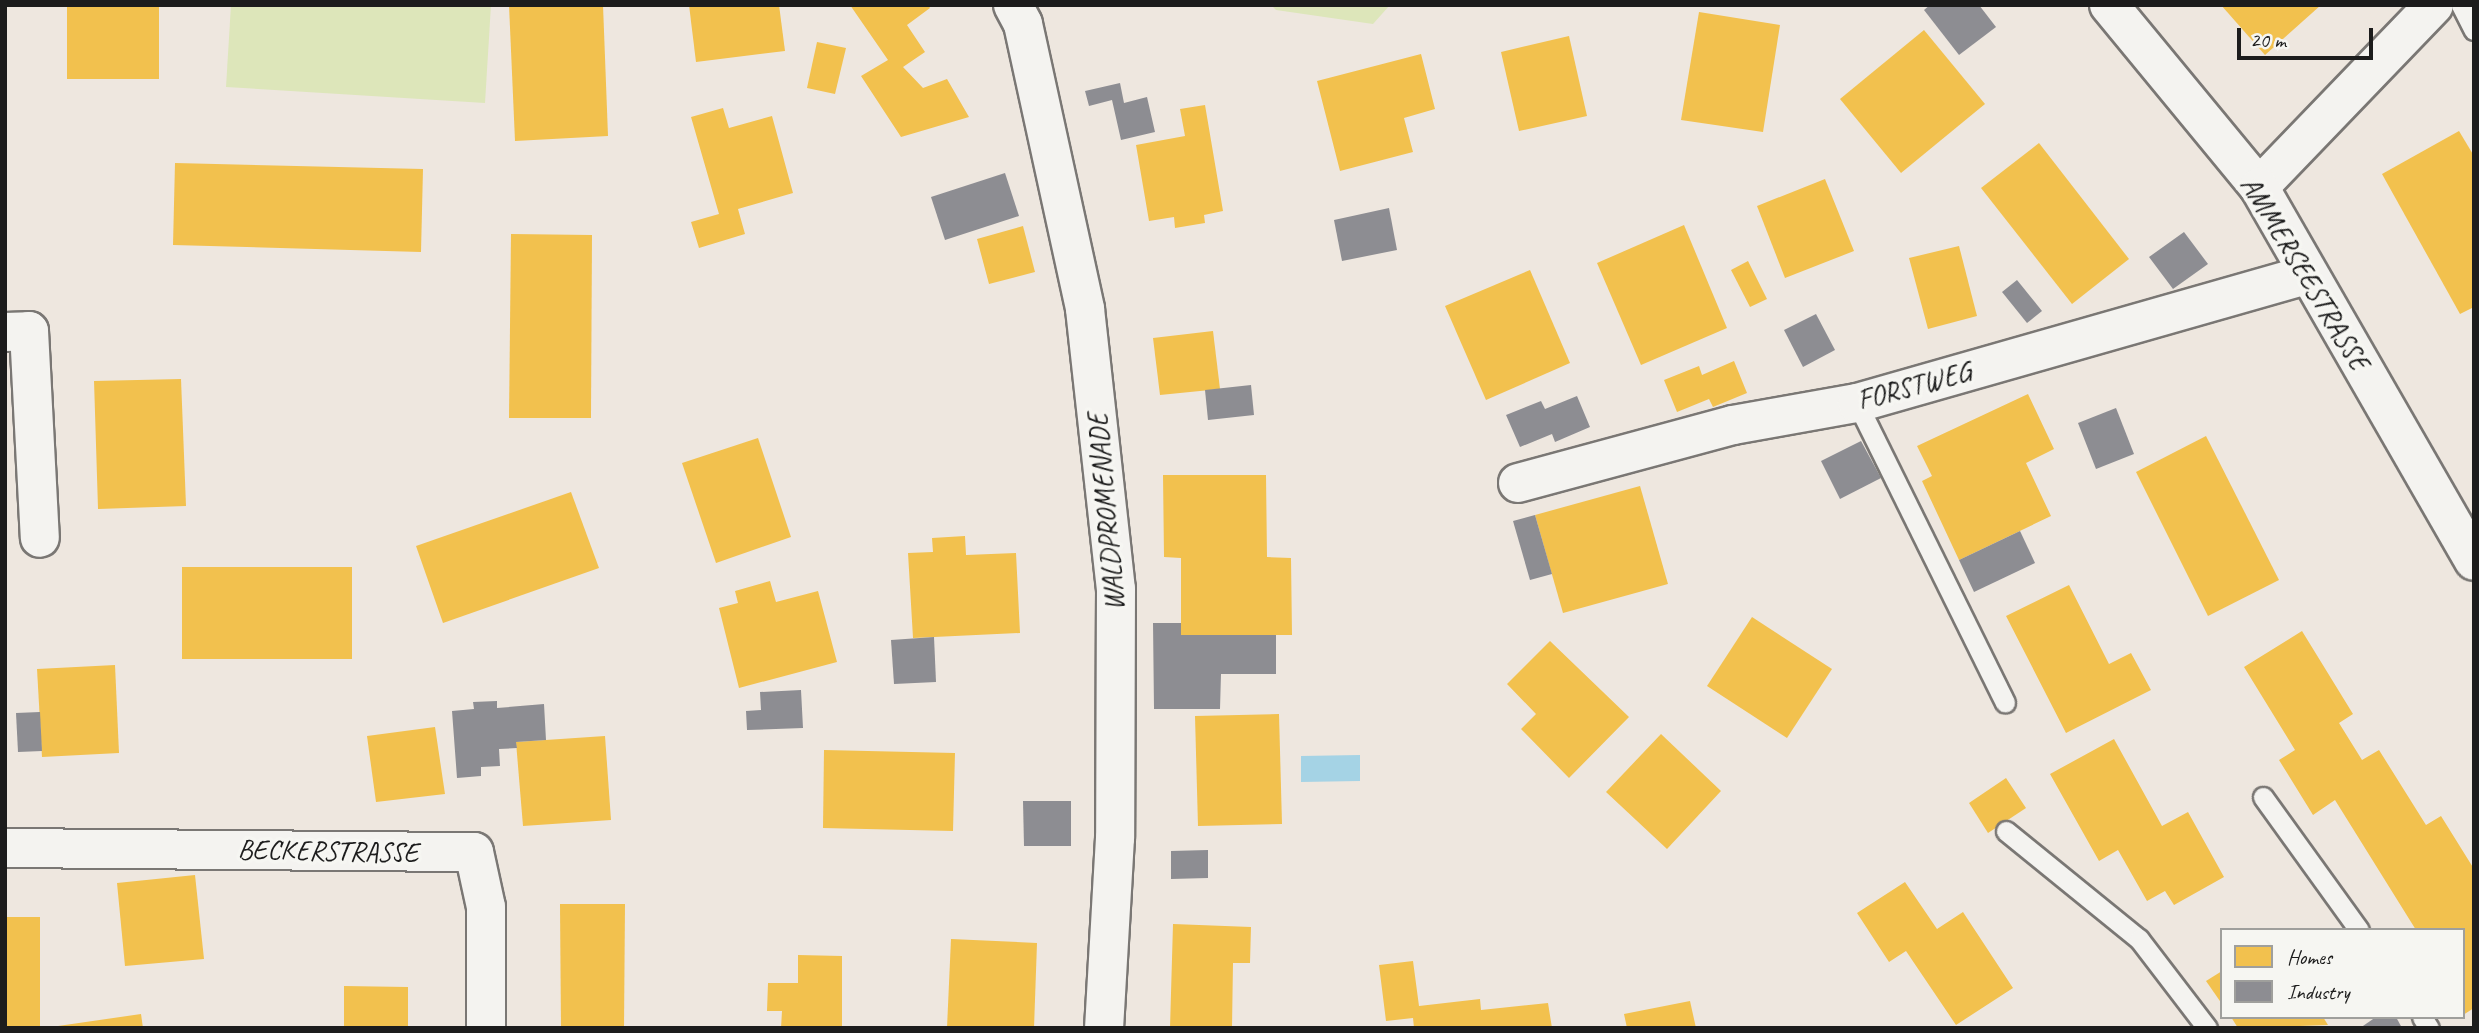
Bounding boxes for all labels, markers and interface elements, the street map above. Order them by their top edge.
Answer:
scale bar [2241,14,2378,58]
text: 20 m [2250,27,2286,53]
street label: AMMERSEESTRASSE [2234,170,2376,376]
street label: FORSTWEG [1854,355,1974,417]
street label: WALDPROMENADE [1081,412,1131,612]
street label: BECKERSTRASSE [237,833,419,869]
legend [2220,928,2465,1019]
text: Homes [2287,944,2332,970]
text: Industry [2287,979,2350,1005]

